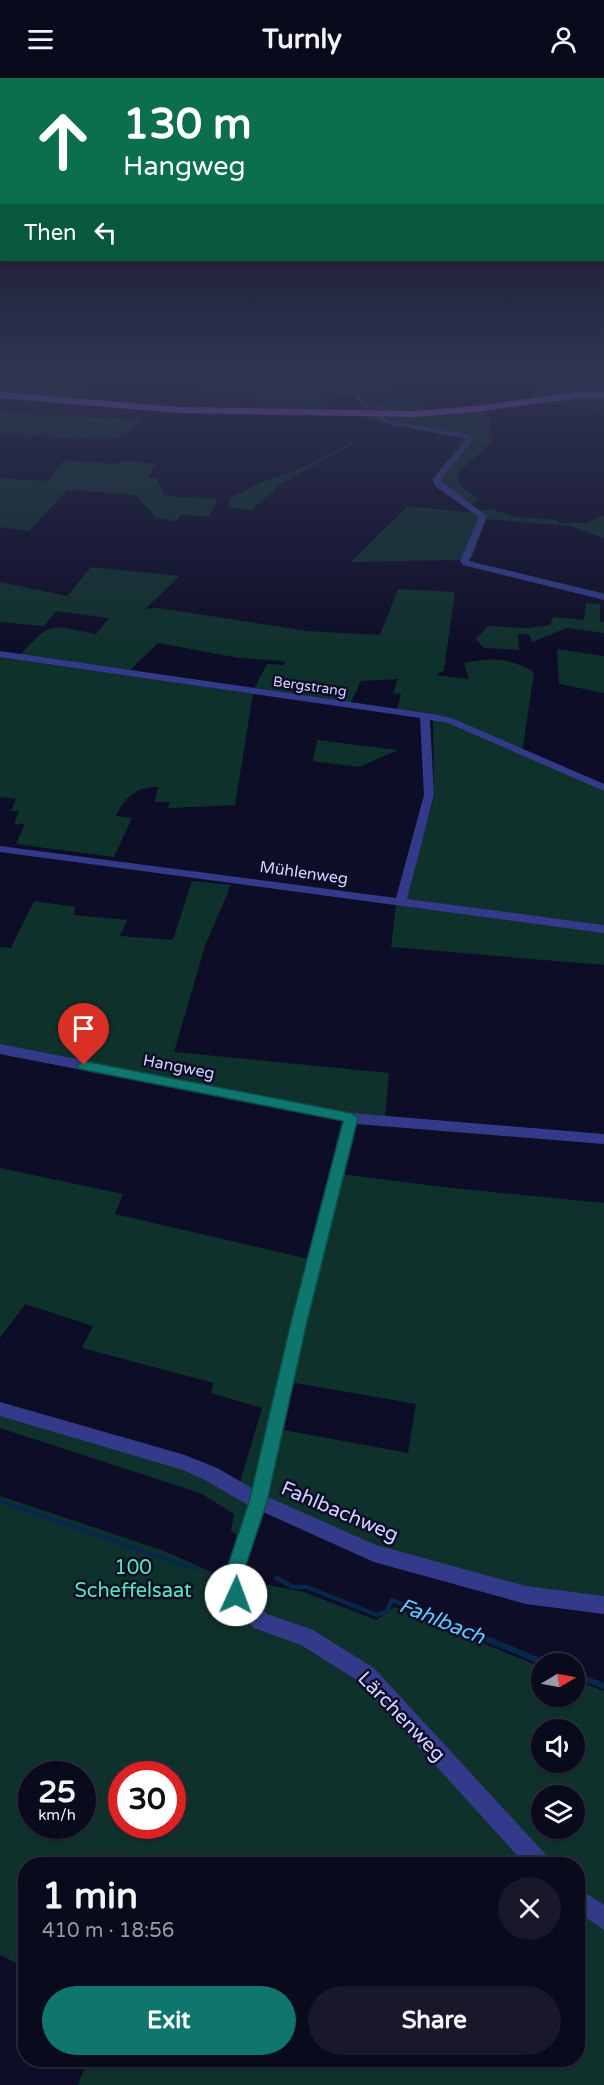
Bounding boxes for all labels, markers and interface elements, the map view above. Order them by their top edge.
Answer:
icon: menu [24,23,57,56]
text: Turnly [262,23,342,56]
icon: person [547,23,580,56]
text: 130 m [123,99,252,150]
icon: ahead [24,102,102,180]
text: Hangweg [123,150,246,183]
icon: left [89,216,122,249]
text: Then [24,220,77,246]
street label: Bergstrang [272,673,348,700]
street label: Mühlenweg [258,857,349,889]
pin [58,1003,109,1065]
icon: arrive [67,1012,100,1045]
street label: Hangweg [141,1050,216,1084]
street label: Fahlbachweg [277,1476,402,1547]
park label: 100 Scheffelsaat [74,1556,192,1603]
position arrow [204,1563,268,1627]
water label: Fahlbach [395,1593,489,1650]
north arrow [531,1653,585,1707]
map controls [531,1653,585,1839]
street label: Lärchenweg [352,1667,450,1767]
button: sound [531,1719,585,1773]
speed limit sign: 30 [108,1761,186,1839]
text: 25 [38,1774,76,1811]
button: layers [531,1785,585,1839]
text: km/h [38,1806,76,1824]
text: 1 min [42,1875,138,1918]
button: close [498,1877,561,1940]
text: 410 m · 18:56 [42,1919,174,1943]
button: Exit [42,1986,296,2055]
button: Share [308,1986,561,2055]

